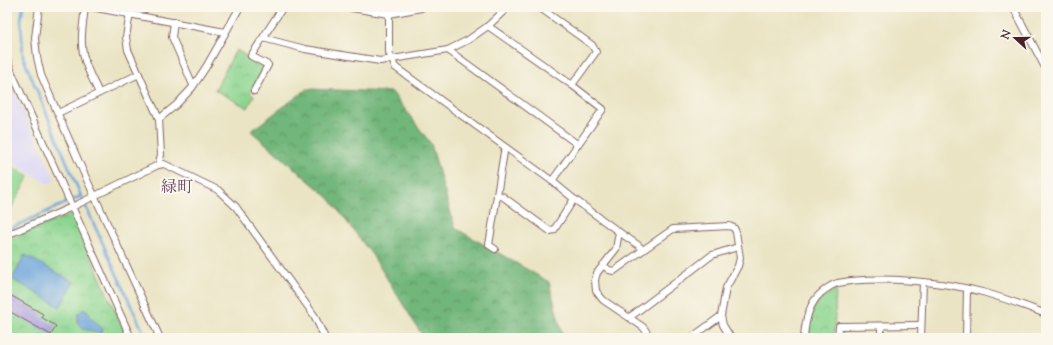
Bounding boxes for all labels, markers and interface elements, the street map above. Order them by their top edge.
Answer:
north arrow [995,18,1035,58]
text: N [997,28,1016,43]
district label: 緑町 [161,177,193,200]

